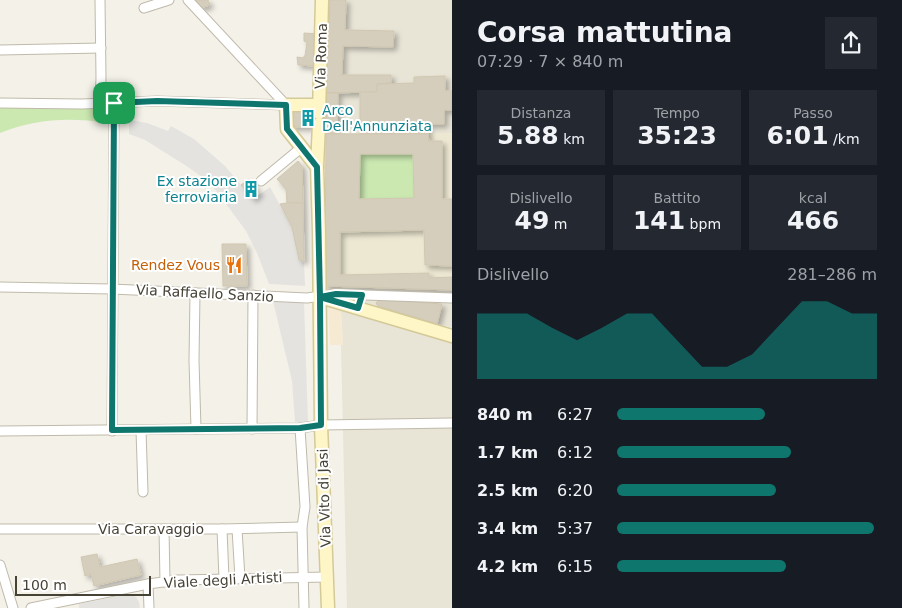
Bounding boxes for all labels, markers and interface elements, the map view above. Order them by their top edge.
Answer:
text: Corsa mattutina [477,16,733,49]
button: share [825,17,877,69]
street label: Via Roma [312,23,330,89]
text: 07:29 · 7 × 840 m [477,52,623,71]
pin [93,82,135,124]
icon: arrive [100,89,128,117]
place label: Arco Dell'Annunziata [322,102,432,134]
text: Distanza [511,105,571,121]
text: Tempo [654,105,700,121]
text: Passo [793,105,833,121]
building icon: Arco Dell'Annunziata [298,108,318,128]
text: 5.88 [497,121,559,150]
text: 35:23 [637,121,717,150]
text: 6:01 [766,121,829,150]
text: km [559,131,585,147]
text: /km [829,131,860,147]
place label: Ex stazione ferroviaria [157,173,237,205]
building icon: Ex stazione ferroviaria [241,179,261,199]
text: Dislivello [510,190,573,206]
text: Battito [653,190,701,206]
text: kcal [799,190,827,206]
text: 49 [515,206,549,235]
text: 141 [633,206,685,235]
text: 466 [787,206,839,235]
text: m [549,216,567,232]
text: bpm [685,216,721,232]
restaurant icon: Rendez Vous [224,255,244,275]
place label: Rendez Vous [131,257,220,273]
text: Dislivello [477,265,549,284]
text: 281–286 m [787,265,877,284]
street label: Via Raffaello Sanzio [136,281,274,305]
text: 840 m [477,405,533,424]
text: 6:27 [557,405,593,424]
text: 1.7 km [477,443,538,462]
text: 6:12 [557,443,593,462]
street label: Via Vito di Jasi [314,448,334,548]
text: 2.5 km [477,481,538,500]
text: 6:20 [557,481,593,500]
text: 3.4 km [477,519,538,538]
text: 5:37 [557,519,593,538]
street label: Via Caravaggio [98,521,204,537]
text: 4.2 km [477,557,538,576]
text: 6:15 [557,557,593,576]
street label: Viale degli Artisti [163,569,283,591]
scale bar [15,573,151,596]
text: 100 m [22,577,67,593]

